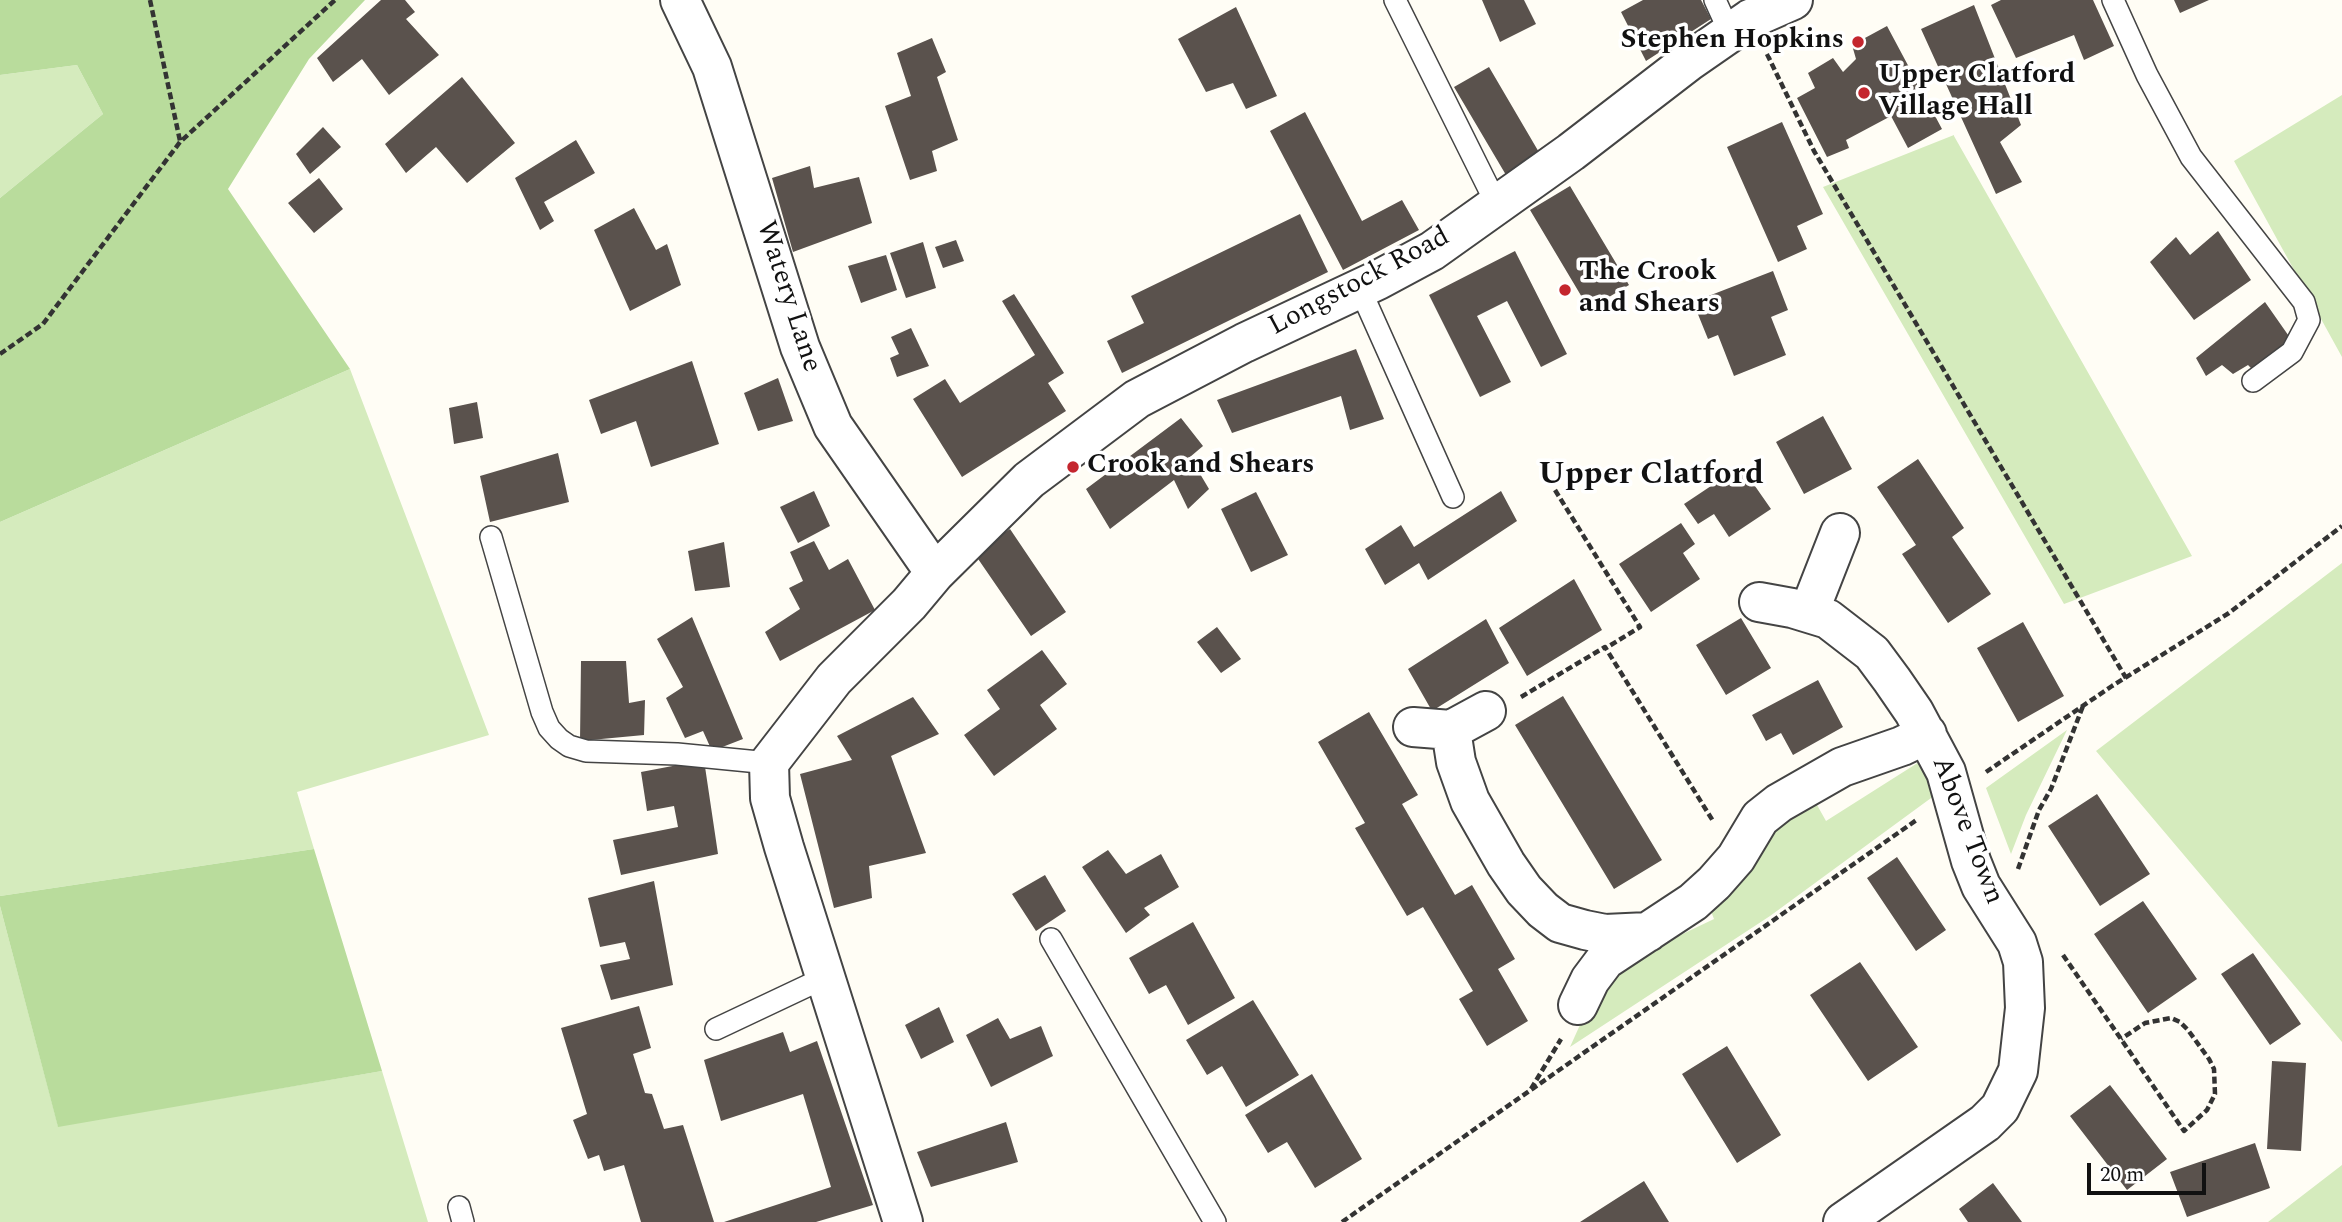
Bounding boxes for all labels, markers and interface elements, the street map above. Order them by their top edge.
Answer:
place label: Stephen Hopkins [1621,25,1844,59]
marker: Stephen Hopkins [1850,34,1866,50]
place label: Upper Clatford Village Hall [1878,60,2075,126]
marker: Upper Clatford Village Hall [1856,85,1872,101]
street label: Watery Lane [747,217,827,377]
street label: Longstock Road [1264,221,1456,345]
place label: The Crook and Shears [1579,257,1720,323]
marker: The Crook and Shears [1557,282,1573,298]
place label: Crook and Shears [1087,450,1315,484]
district label: Upper Clatford [1538,458,1764,496]
marker: Crook and Shears [1065,459,1081,475]
street label: Above Town [1922,752,2010,910]
scale bar [2090,1148,2209,1192]
text: 20 m [2100,1159,2144,1191]

